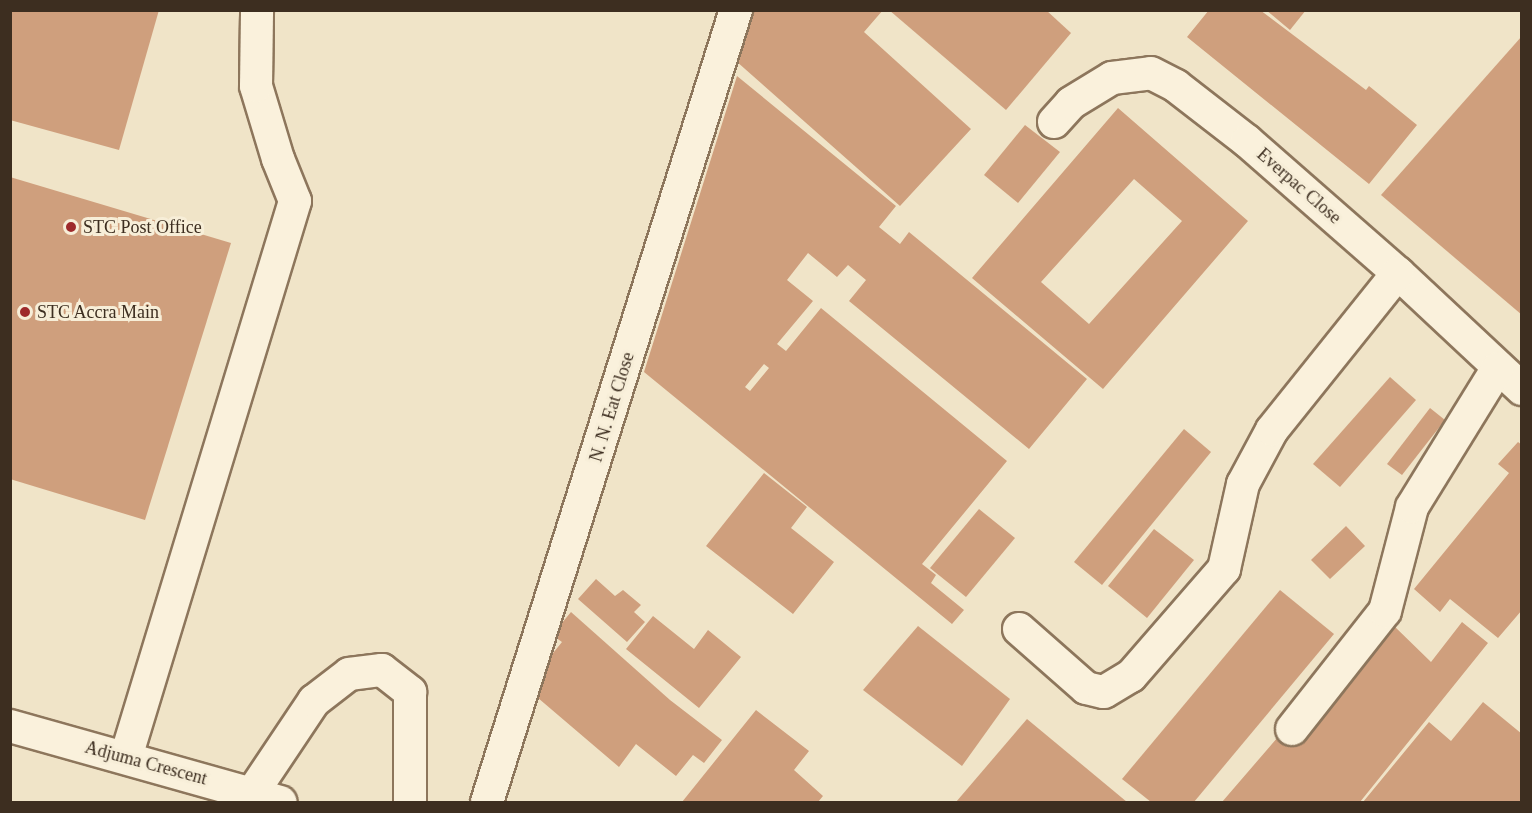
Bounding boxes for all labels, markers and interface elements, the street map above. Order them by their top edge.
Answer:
street label: Everpac Close [1252,144,1346,228]
place label: STC Post Office [83,216,202,238]
marker: STC Post Office [64,220,78,234]
place label: STC Accra Main [37,301,160,323]
marker: STC Accra Main [18,305,32,319]
street label: N. N. Eat Close [585,350,639,464]
street label: Adjuma Crescent [83,736,209,790]

